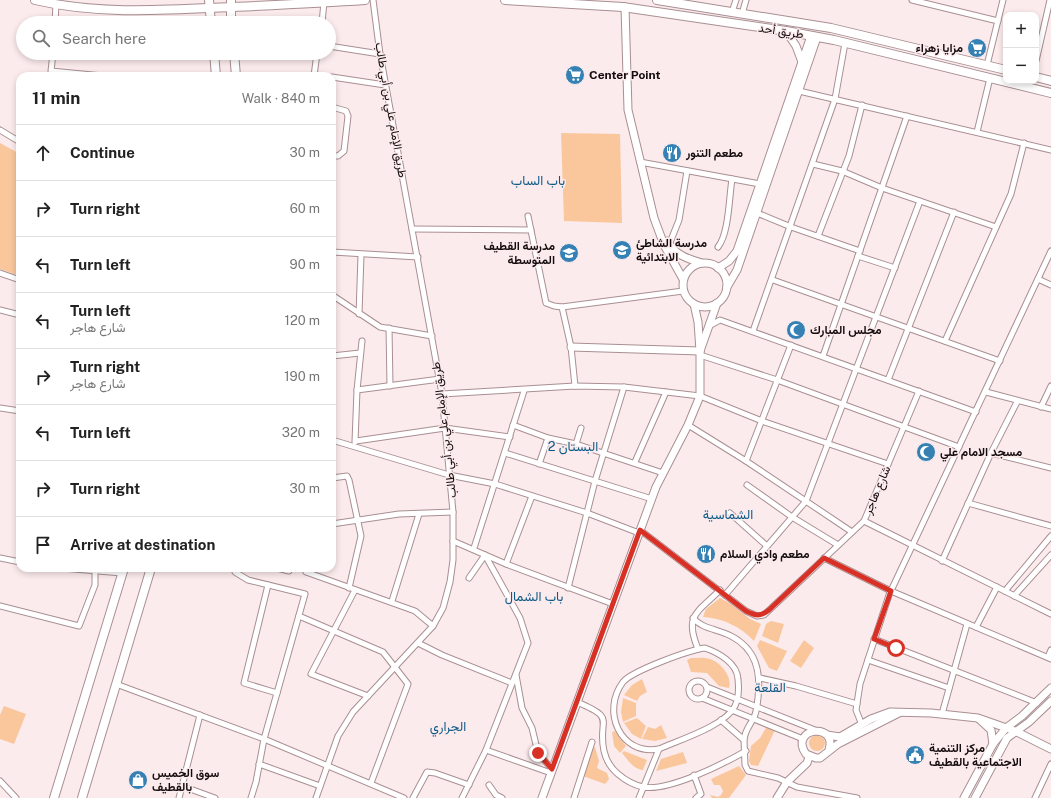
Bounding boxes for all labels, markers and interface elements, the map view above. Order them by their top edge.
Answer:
map controls [1003,12,1039,84]
button: + [1003,12,1039,48]
search box [16,16,336,60]
street label: طريق أحد [757,21,805,42]
icon: search [30,27,52,49]
text: Search here [62,30,146,47]
supermarket icon: مزايا زهراء [966,37,988,59]
street label: طريق الإمام علي بن أبي طالب [369,41,410,179]
place label: مزايا زهراء [915,41,963,56]
button: − [1003,48,1039,84]
supermarket icon: Center Point [564,64,586,86]
place label: Center Point [589,68,661,82]
text: 11 min [32,88,80,108]
text: Walk · 840 m [242,91,320,106]
icon: ahead [32,142,54,164]
restaurant icon: مطعم التنور [661,142,683,164]
text: Continue [70,144,135,161]
text: 30 m [290,145,320,160]
place label: مطعم التنور [685,146,744,161]
district label: باب الساب [511,173,565,188]
icon: right [32,198,54,220]
text: Turn right [70,200,140,217]
text: 60 m [290,201,320,216]
place label: مدرسة الشاطئ الابتدائية [636,236,708,264]
place label: مدرسة القطيف المتوسطة [483,239,555,268]
school or university icon: مدرسة الشاطئ الابتدائية [611,239,633,261]
school or university icon: مدرسة القطيف المتوسطة [558,242,580,264]
icon: left [32,254,54,276]
text: Turn left [70,256,131,273]
text: 90 m [290,257,320,272]
text: Turn left [70,302,131,319]
icon: left [32,310,54,332]
text: 120 m [285,313,320,328]
mosque icon: مجلس المبارك [785,319,807,341]
text: شارع هاجر [70,320,125,335]
place label: مجلس المبارك [810,323,882,338]
text: Turn right [70,358,140,375]
street label: طريق الإمام علي بن أبي طالب [429,361,462,499]
icon: right [32,366,54,388]
text: 190 m [284,369,320,384]
text: شارع هاجر [70,376,125,391]
icon: left [32,422,54,444]
text: Turn left [70,424,131,441]
text: 320 m [282,425,320,440]
district label: البستان 2 [548,439,598,455]
mosque icon: مسجد الامام علي [915,441,937,463]
place label: مسجد الامام علي [940,445,1023,462]
street label: شارع هاجر [860,464,895,518]
icon: right [32,478,54,500]
text: Turn right [70,480,140,497]
text: 30 m [290,481,320,496]
district label: الشماسية [703,507,753,522]
icon: arrive [32,534,54,556]
text: Arrive at destination [70,536,215,553]
restaurant icon: مطعم وادي السلام [695,543,717,565]
place label: مطعم وادي السلام [720,547,810,564]
district label: باب الشمال [505,589,563,605]
route start [887,639,905,657]
district label: القلعة [754,680,786,695]
district label: الجراري [430,719,466,737]
place label: مركز التنمية الاجتماعية بالقطيف [929,741,1022,769]
route end [529,744,547,762]
public building icon: مركز التنمية الاجتماعية بالقطيف [904,744,926,766]
place label: سوق الخميس بالقطيف [152,766,220,794]
shop icon: سوق الخميس بالقطيف [127,769,149,791]

